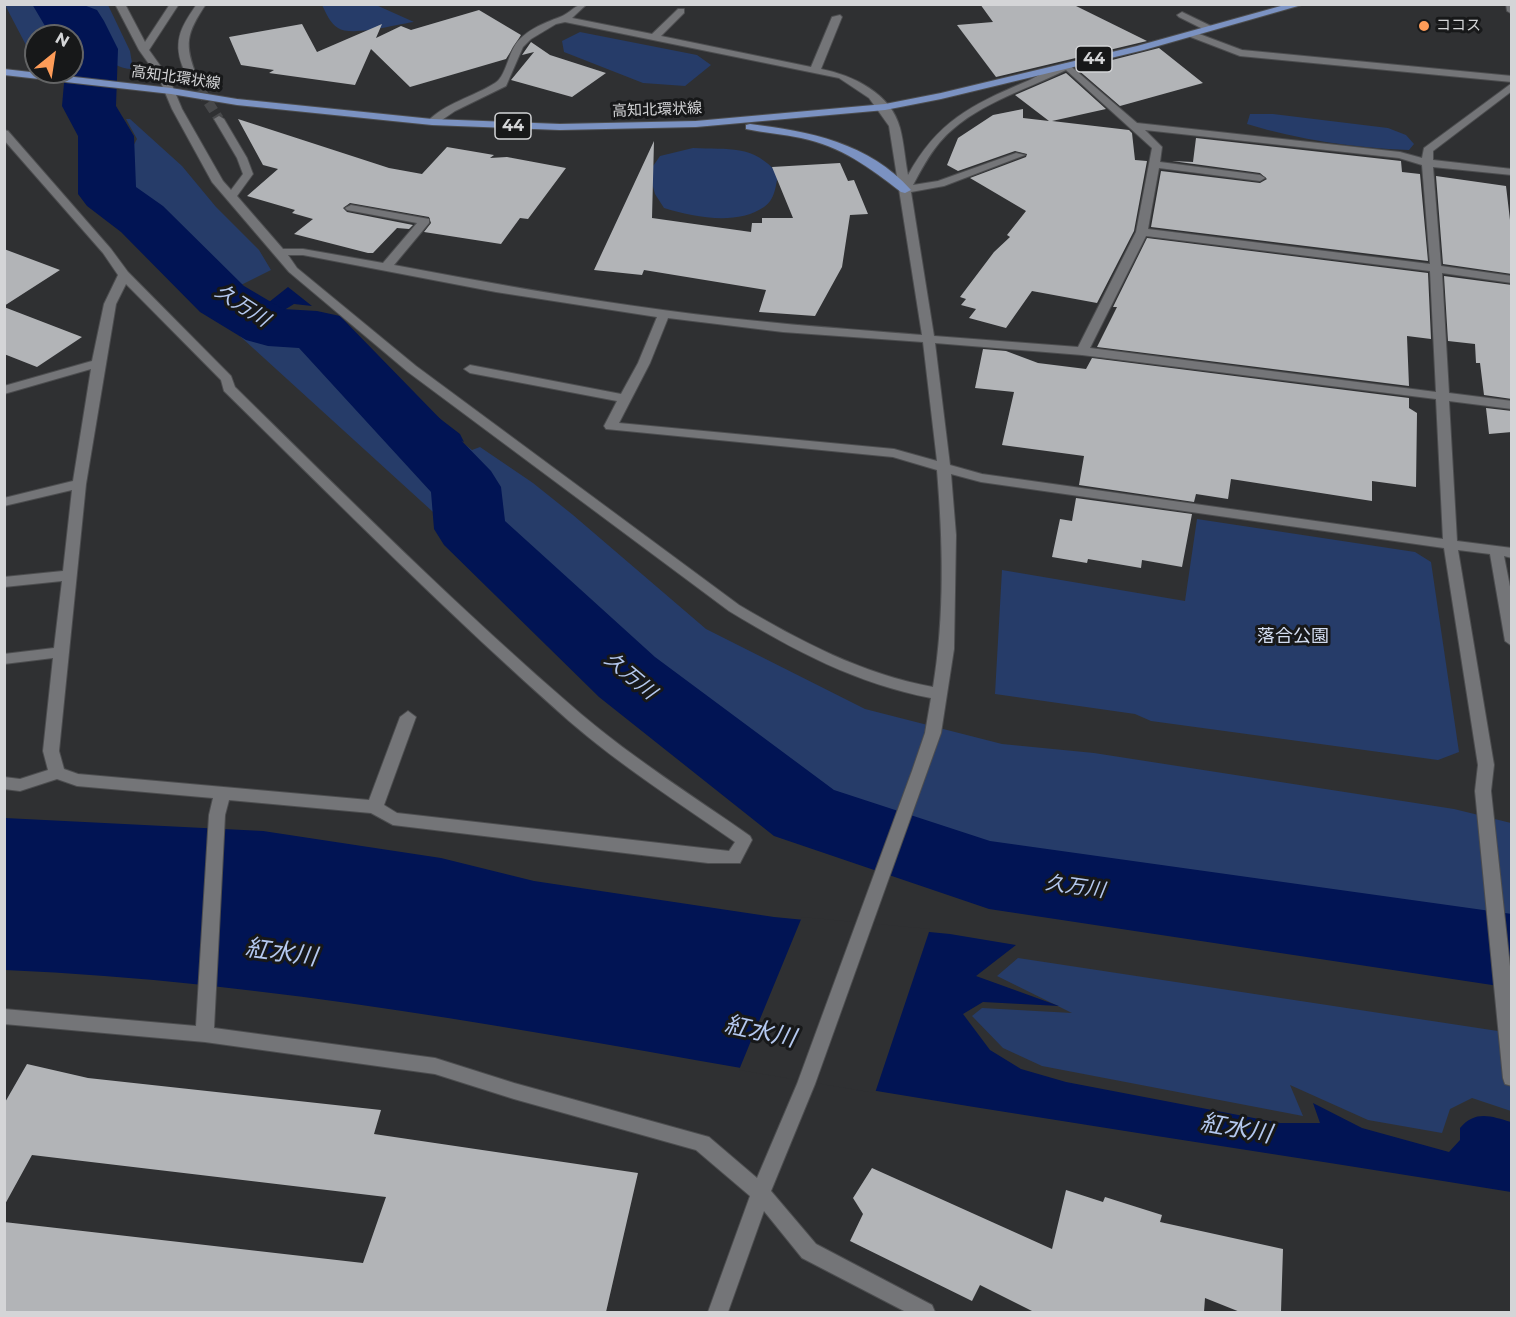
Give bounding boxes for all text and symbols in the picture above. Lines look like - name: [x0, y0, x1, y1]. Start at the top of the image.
- place label: ココス: [1436, 17, 1481, 35]
- marker: ココス: [1417, 19, 1431, 33]
- north arrow: [24, 24, 84, 84]
- text: N: [52, 28, 73, 51]
- road number: 44: [1076, 46, 1112, 72]
- street label: 高知北環状線: [130, 63, 222, 93]
- street label: 高知北環状線: [612, 99, 702, 121]
- road number: 44: [495, 113, 531, 139]
- water label: 久万川: [210, 280, 274, 332]
- park label: 落合公園: [1257, 626, 1329, 648]
- water label: 久万川: [599, 648, 661, 704]
- water label: 久万川: [1044, 871, 1106, 903]
- water label: 紅水川: [243, 934, 319, 972]
- water label: 紅水川: [722, 1010, 798, 1054]
- water label: 紅水川: [1198, 1109, 1274, 1149]

